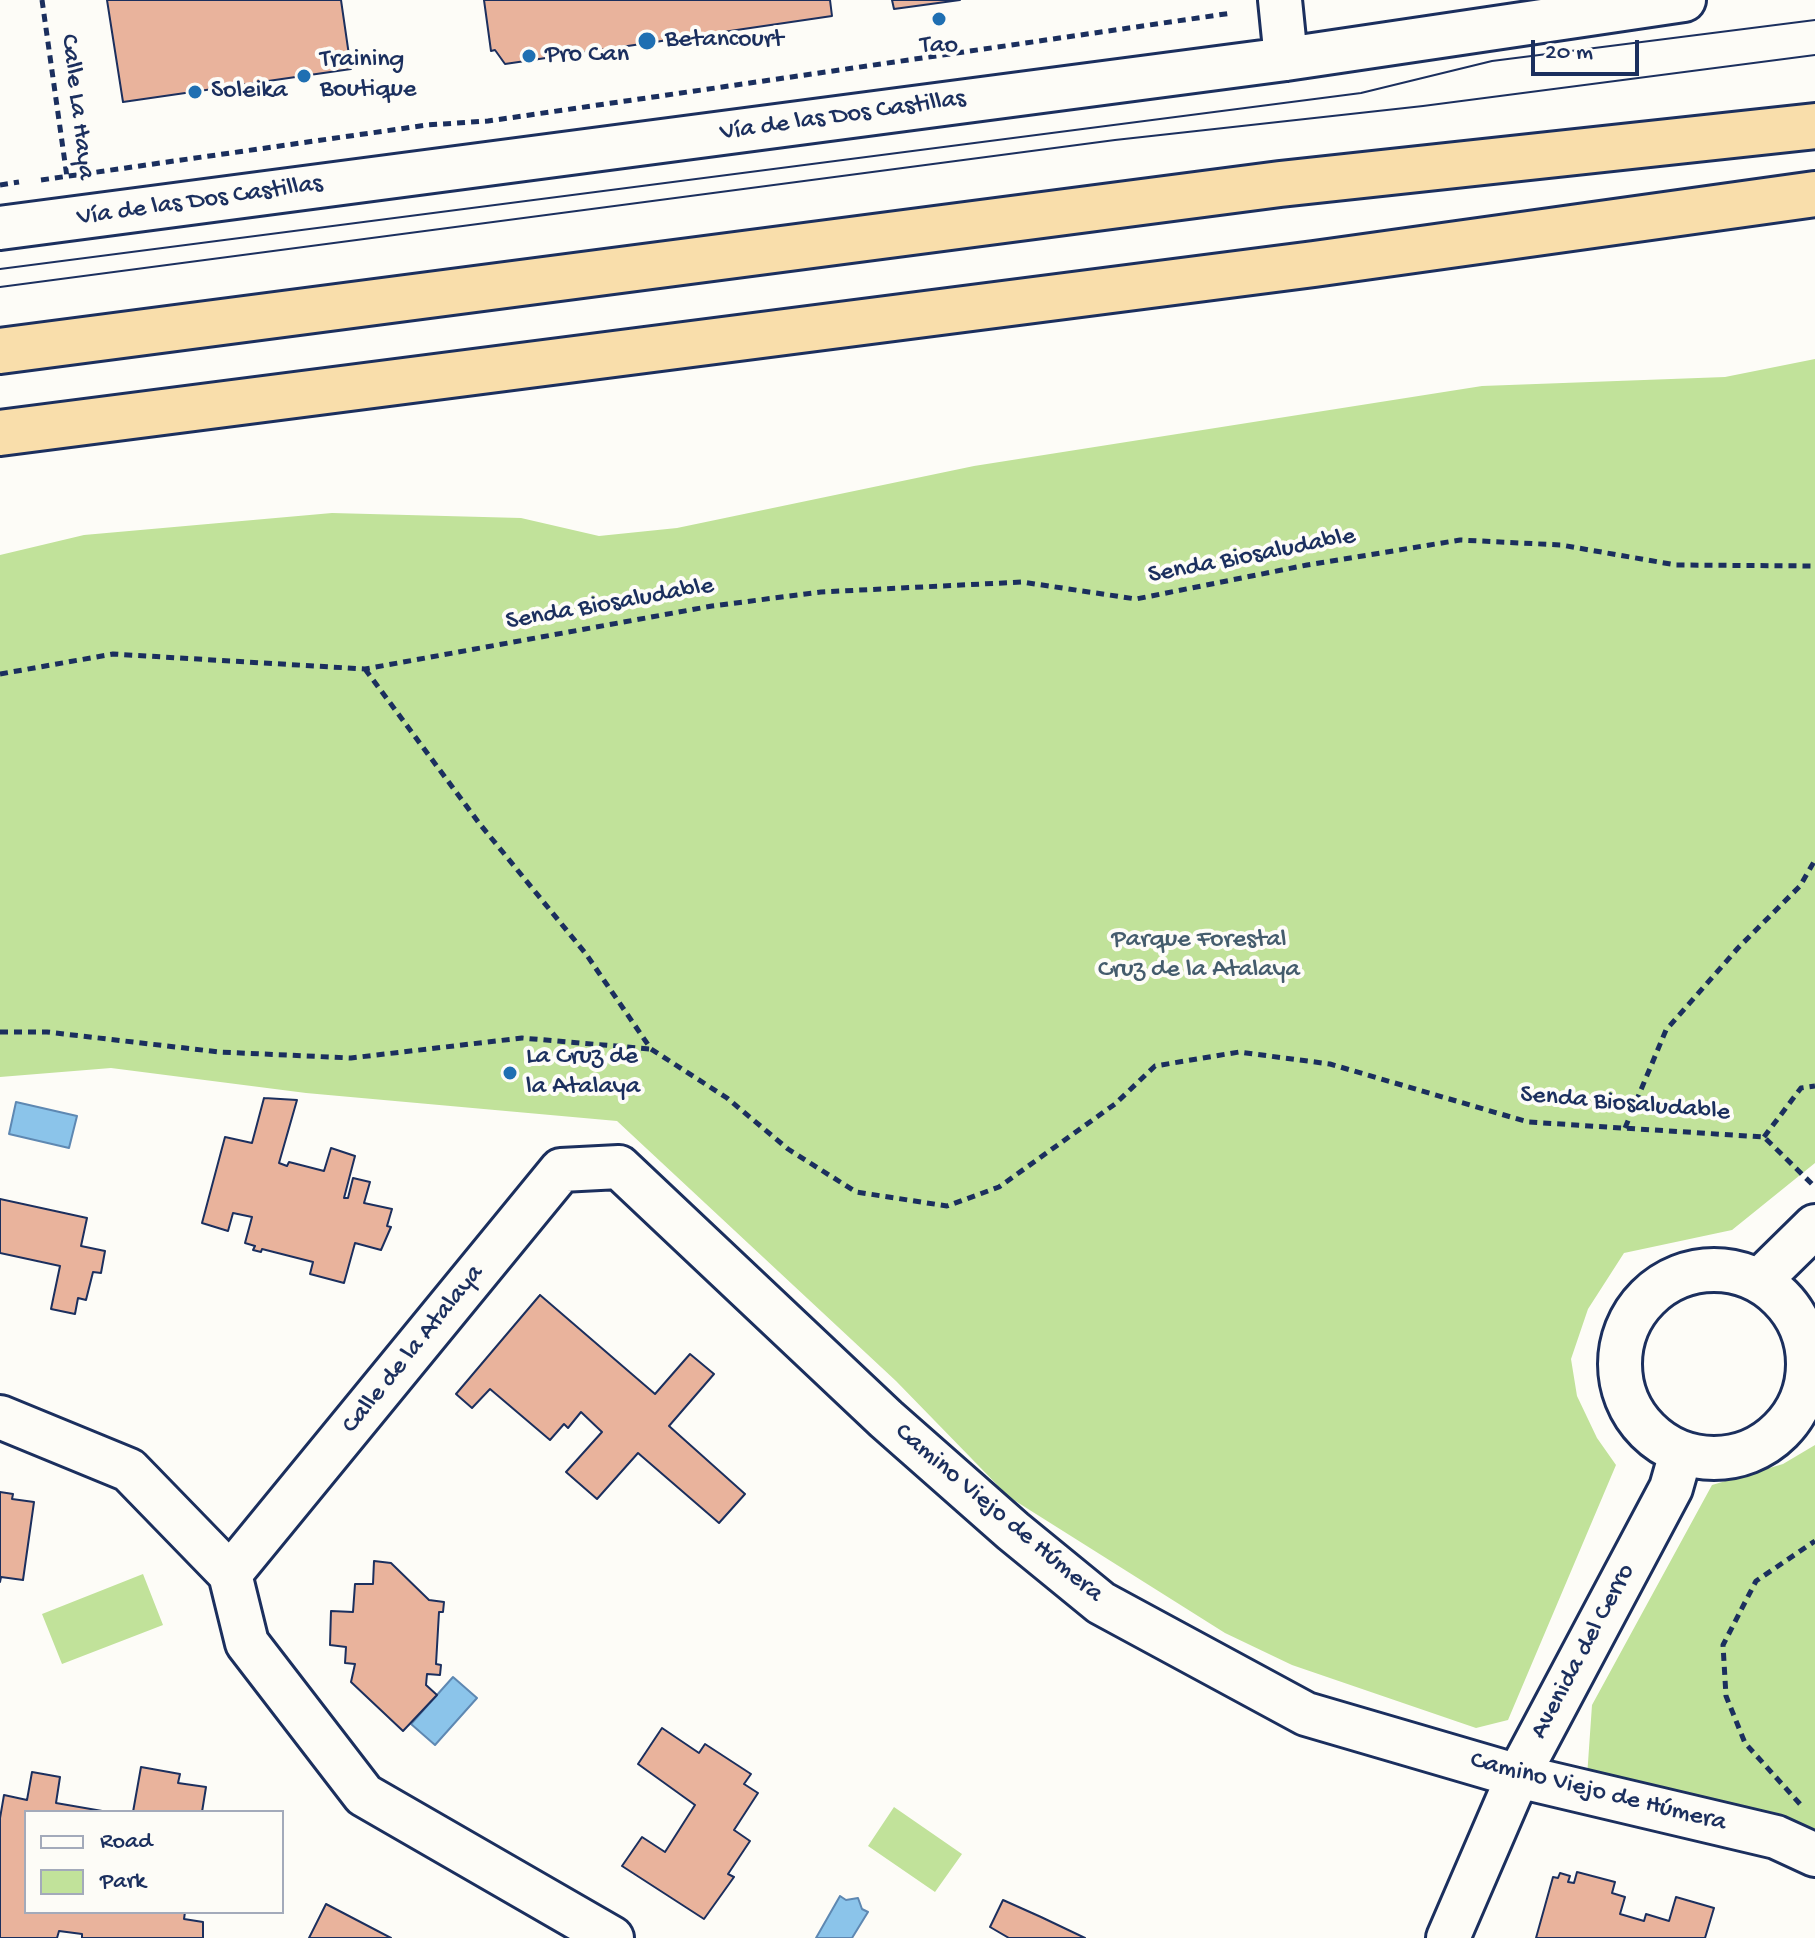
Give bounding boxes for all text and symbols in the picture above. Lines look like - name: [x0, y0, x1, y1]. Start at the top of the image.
- marker: Tao: [930, 10, 948, 28]
- scale bar: [1535, 24, 1643, 74]
- place label: Betancourt: [665, 25, 783, 57]
- marker: Betancourt: [636, 30, 658, 52]
- place label: Tao: [920, 31, 958, 63]
- street label: Calle La Haya: [52, 33, 100, 181]
- text: 20 m: [1545, 39, 1593, 68]
- place label: Pro Can: [545, 40, 629, 72]
- place label: Training Boutique: [320, 45, 416, 106]
- marker: Pro Can: [520, 47, 538, 65]
- marker: Training Boutique: [295, 67, 313, 85]
- place label: Soleika: [211, 76, 287, 108]
- marker: Soleika: [186, 83, 204, 101]
- street label: Vía de las Dos Castillas: [718, 84, 968, 150]
- street label: Vía de las Dos Castillas: [75, 169, 325, 235]
- street label: Senda Biosaludable: [1146, 522, 1358, 592]
- street label: Senda Biosaludable: [504, 571, 716, 639]
- park label: Parque Forestal Cruz de la Atalaya: [1098, 925, 1300, 986]
- place label: La Cruz de la Atalaya: [526, 1042, 640, 1104]
- marker: La Cruz de la Atalaya: [501, 1064, 519, 1082]
- street label: Senda Biosaludable: [1519, 1080, 1731, 1130]
- street label: Calle de la Atalaya: [336, 1259, 492, 1441]
- street label: Camino Viejo de Húmera: [887, 1418, 1109, 1610]
- street label: Avenida del Cerro: [1525, 1559, 1643, 1745]
- street label: Camino Viejo de Húmera: [1467, 1746, 1729, 1840]
- legend: [24, 1810, 284, 1914]
- text: Road: [100, 1828, 152, 1857]
- text: Park: [100, 1868, 146, 1897]

